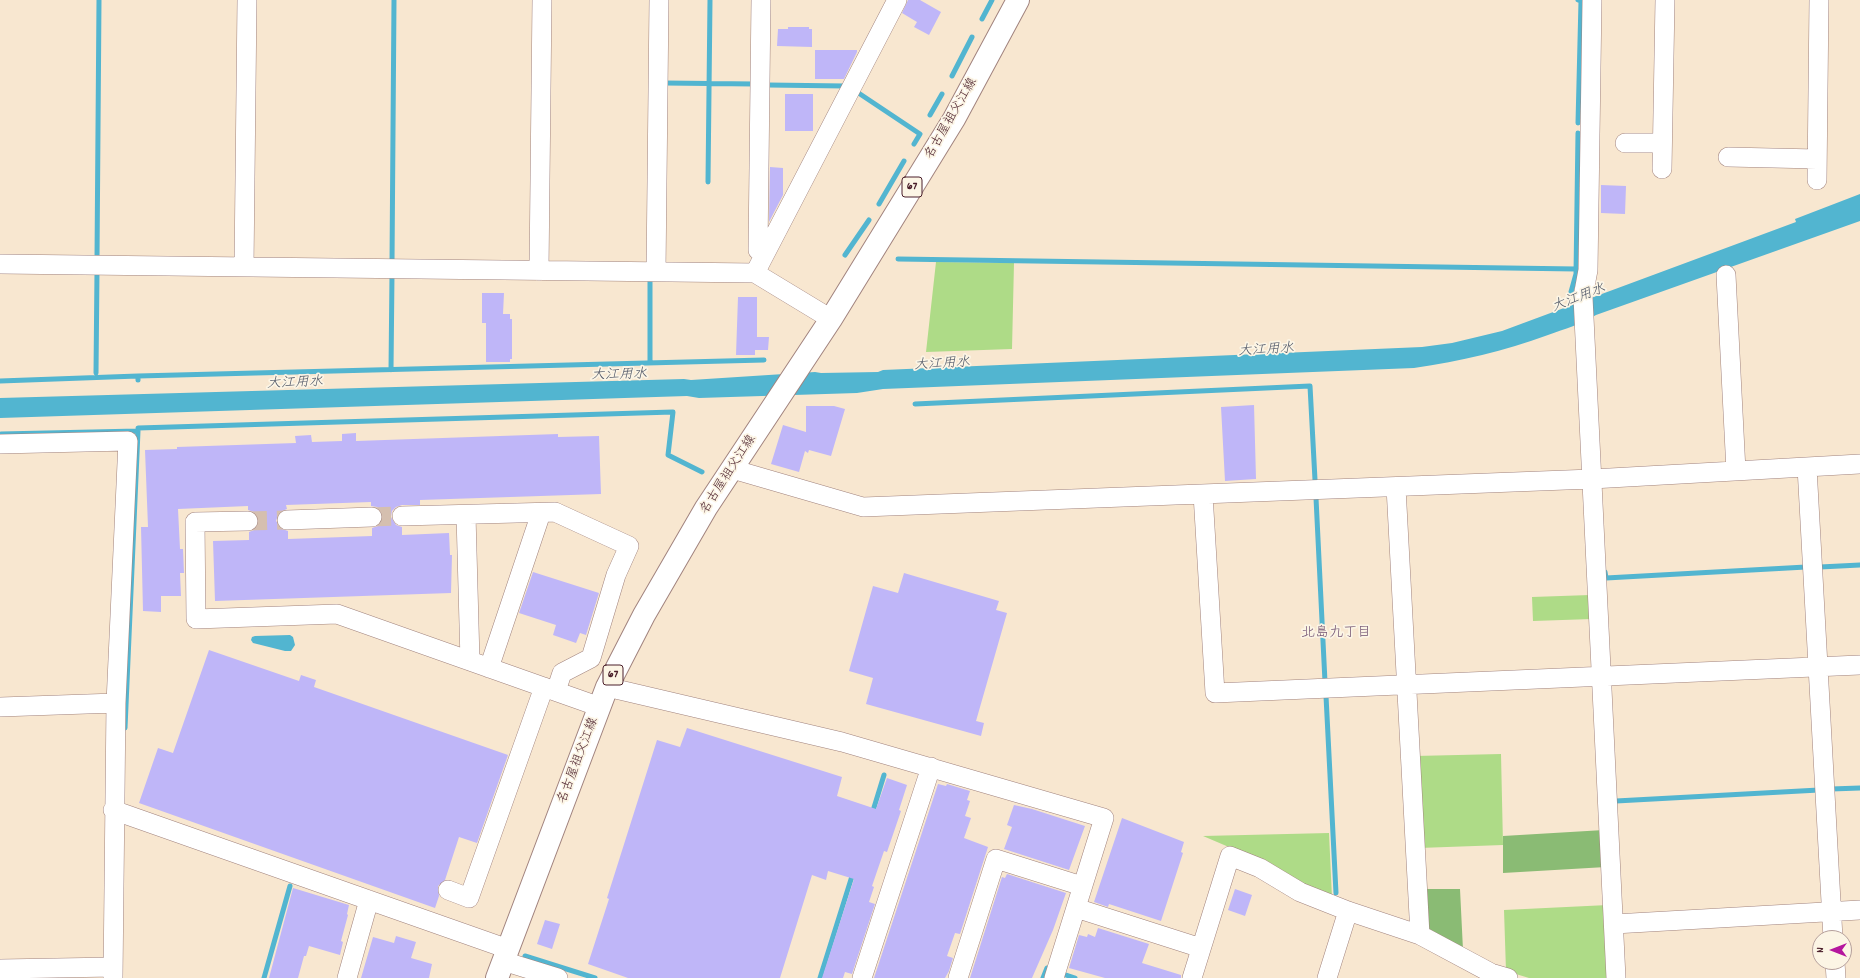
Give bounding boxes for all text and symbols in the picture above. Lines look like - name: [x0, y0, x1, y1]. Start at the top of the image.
- street label: 名古屋祖父江線: [922, 76, 982, 162]
- road number: 67: [902, 177, 922, 197]
- water label: 大江用水: [1550, 281, 1608, 317]
- water label: 大江用水: [1238, 341, 1294, 361]
- water label: 大江用水: [914, 355, 970, 375]
- water label: 大江用水: [591, 367, 647, 385]
- water label: 大江用水: [267, 375, 323, 393]
- street label: 名古屋祖父江線: [698, 433, 760, 517]
- district label: 北島九丁目: [1301, 626, 1371, 642]
- road number: 67: [603, 665, 623, 685]
- street label: 名古屋祖父江線: [555, 716, 603, 806]
- north arrow: [1812, 930, 1852, 970]
- text: N: [1813, 947, 1829, 953]

